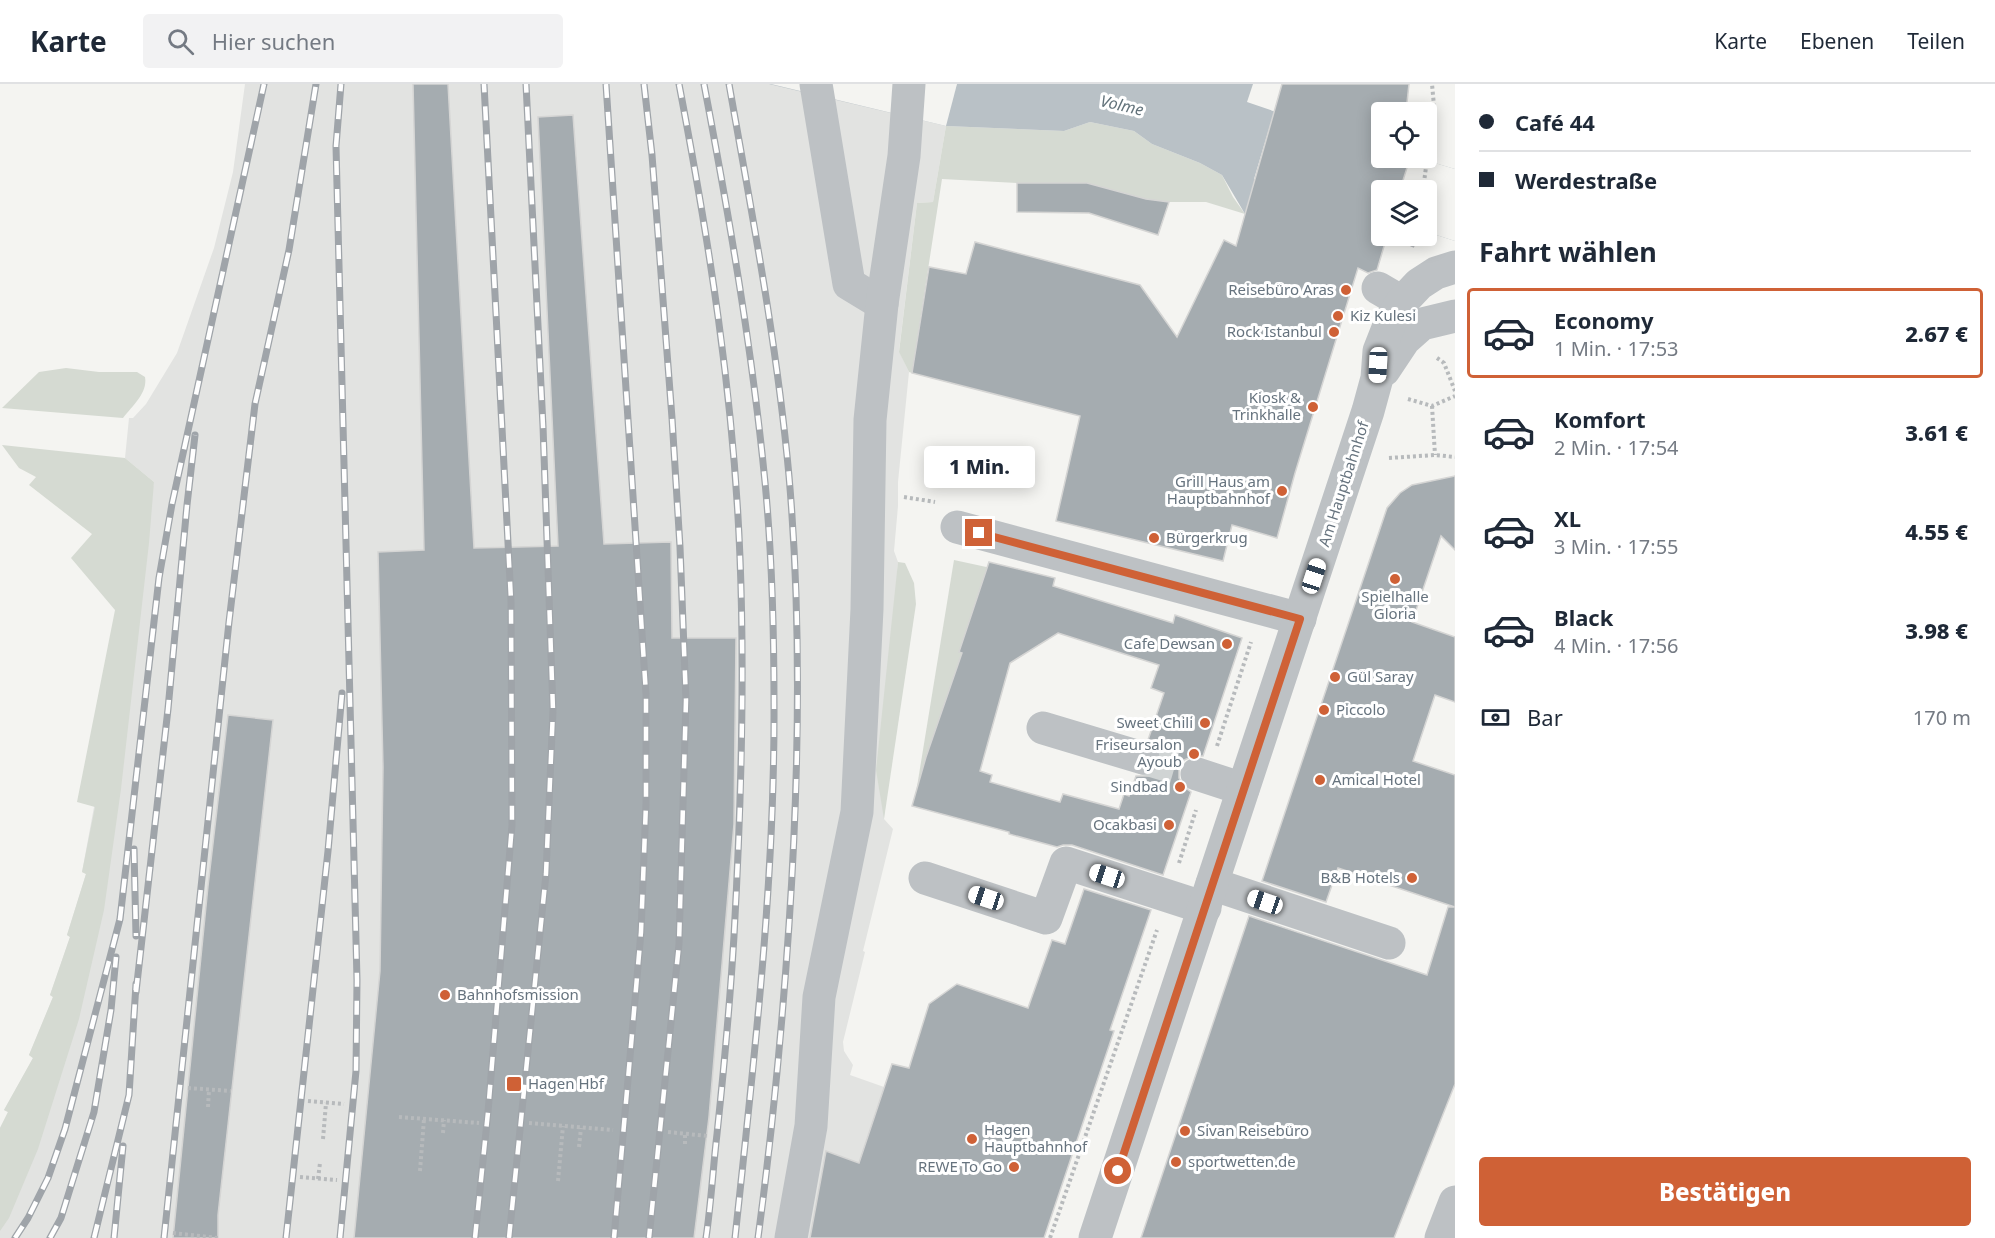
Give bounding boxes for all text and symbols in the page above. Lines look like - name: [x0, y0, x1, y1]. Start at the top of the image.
- search box: [143, 14, 563, 68]
- text: Karte: [30, 22, 107, 60]
- icon: search: [164, 25, 197, 58]
- text: Hier suchen: [212, 26, 335, 56]
- text: Karte: [1714, 27, 1767, 55]
- text: Ebenen: [1800, 27, 1874, 55]
- text: Teilen: [1907, 27, 1965, 55]
- water label: Volme: [1098, 89, 1146, 121]
- map controls: [1371, 102, 1437, 246]
- button: locate: [1371, 102, 1437, 168]
- text: Café 44: [1515, 107, 1595, 137]
- text: Werdestraße: [1515, 165, 1657, 195]
- button: layers: [1371, 180, 1437, 246]
- text: Fahrt wählen: [1479, 233, 1657, 270]
- place label: Reisebüro Aras: [1228, 279, 1334, 299]
- marker: Reisebüro Aras: [1339, 283, 1353, 297]
- place label: Kiz Kulesi: [1350, 305, 1416, 325]
- text: Economy: [1554, 305, 1653, 335]
- icon: car: [1482, 306, 1536, 360]
- marker: Kiz Kulesi: [1331, 309, 1345, 323]
- text: 2.67 €: [1905, 318, 1968, 348]
- place label: Rock Istanbul: [1227, 321, 1322, 341]
- marker: Rock Istanbul: [1327, 325, 1341, 339]
- text: 1 Min. · 17:53: [1554, 335, 1679, 362]
- car: [1368, 347, 1388, 383]
- place label: Kiosk & Trinkhalle: [1232, 387, 1301, 424]
- marker: Kiosk & Trinkhalle: [1306, 400, 1320, 414]
- text: Komfort: [1554, 404, 1645, 434]
- icon: car: [1482, 405, 1536, 459]
- text: 3.61 €: [1905, 417, 1968, 447]
- street label: Am Hauptbahnhof: [1313, 418, 1373, 549]
- text: 2 Min. · 17:54: [1554, 434, 1679, 461]
- callout: 1 Min.: [924, 446, 1034, 488]
- text: 1 Min.: [949, 453, 1010, 480]
- place label: Grill Haus am Hauptbahnhof: [1167, 471, 1271, 508]
- marker: Grill Haus am Hauptbahnhof: [1275, 484, 1289, 498]
- text: XL: [1554, 503, 1581, 533]
- icon: car: [1482, 504, 1536, 558]
- text: 4.55 €: [1905, 516, 1968, 546]
- route end: [965, 519, 992, 546]
- place label: Bürgerkrug: [1166, 527, 1248, 547]
- marker: Bürgerkrug: [1147, 531, 1161, 545]
- text: 3 Min. · 17:55: [1554, 533, 1679, 560]
- car: [1300, 556, 1328, 596]
- marker: Spielhalle Gloria: [1388, 572, 1402, 586]
- place label: Spielhalle Gloria: [1361, 586, 1429, 623]
- text: Black: [1554, 602, 1613, 632]
- icon: car: [1482, 603, 1536, 657]
- text: 3.98 €: [1905, 615, 1968, 645]
- text: 4 Min. · 17:56: [1554, 632, 1679, 659]
- place label: Cafe Dewsan: [1124, 633, 1215, 653]
- marker: Cafe Dewsan: [1220, 637, 1234, 651]
- place label: Gül Saray: [1347, 666, 1414, 686]
- marker: Gül Saray: [1328, 670, 1342, 684]
- place label: Piccolo: [1336, 699, 1385, 719]
- icon: cash: [1479, 701, 1512, 734]
- text: Bar: [1527, 702, 1563, 732]
- marker: Piccolo: [1317, 703, 1331, 717]
- text: 170 m: [1913, 704, 1971, 731]
- place label: Sweet Chili: [1116, 712, 1193, 732]
- marker: Sweet Chili: [1198, 716, 1212, 730]
- place label: Friseursalon Ayoub: [1095, 734, 1182, 771]
- marker: Friseursalon Ayoub: [1187, 747, 1201, 761]
- place label: Amical Hotel: [1332, 769, 1421, 789]
- marker: Amical Hotel: [1313, 773, 1327, 787]
- place label: Sindbad: [1111, 776, 1168, 796]
- marker: Sindbad: [1173, 780, 1187, 794]
- place label: Ocakbasi: [1093, 814, 1157, 834]
- marker: Ocakbasi: [1162, 818, 1176, 832]
- car: [1087, 862, 1127, 890]
- place label: B&B Hotels: [1320, 867, 1400, 887]
- marker: B&B Hotels: [1405, 871, 1419, 885]
- car: [966, 884, 1006, 912]
- car: [1245, 888, 1285, 916]
- place label: Bahnhofsmission: [457, 984, 579, 1004]
- marker: Bahnhofsmission: [438, 988, 452, 1002]
- place label: Hagen Hbf: [528, 1073, 605, 1093]
- marker: Hagen Hbf: [505, 1075, 523, 1093]
- place label: Hagen Hauptbahnhof: [984, 1119, 1088, 1156]
- place label: Sivan Reisebüro: [1197, 1120, 1309, 1140]
- marker: Sivan Reisebüro: [1178, 1124, 1192, 1138]
- marker: Hagen Hauptbahnhof: [965, 1132, 979, 1146]
- place label: sportwetten.de: [1188, 1151, 1296, 1171]
- marker: sportwetten.de: [1169, 1155, 1183, 1169]
- place label: REWE To Go: [918, 1156, 1002, 1176]
- route start: [1104, 1157, 1131, 1184]
- button: Bestätigen: [1479, 1157, 1971, 1226]
- marker: REWE To Go: [1007, 1160, 1021, 1174]

